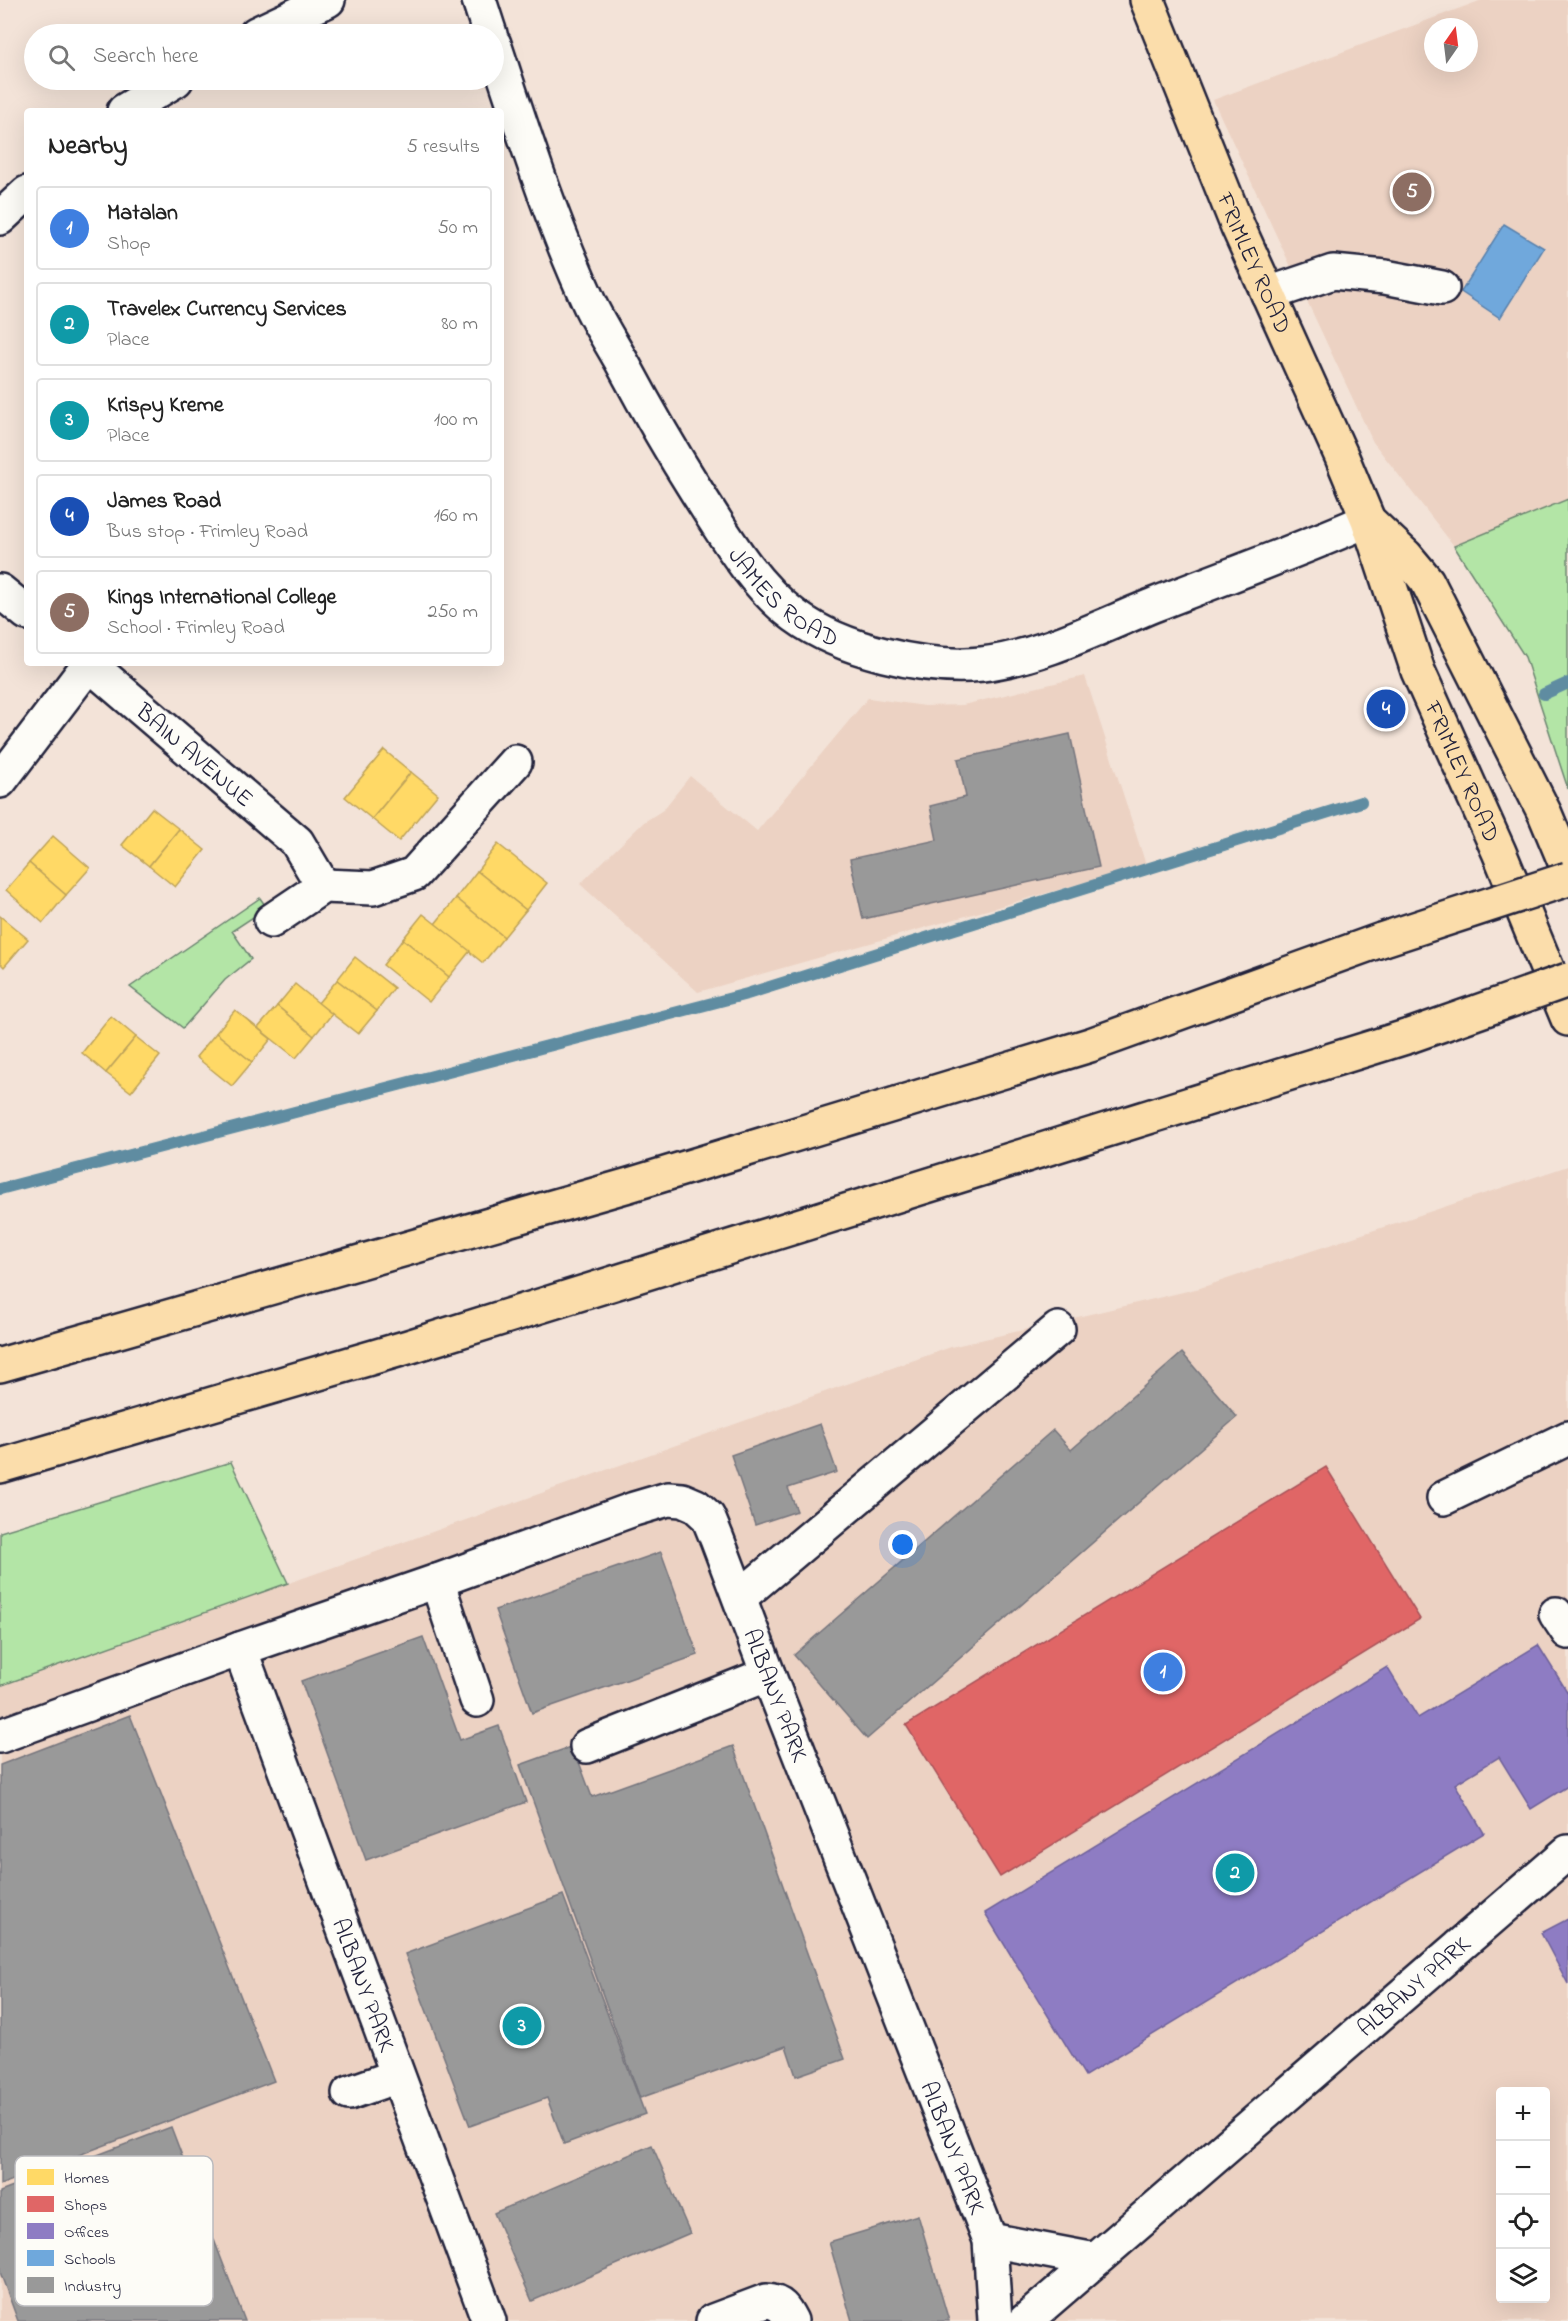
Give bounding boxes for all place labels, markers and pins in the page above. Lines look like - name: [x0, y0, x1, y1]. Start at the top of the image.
- pin: 5: [1392, 170, 1432, 214]
- pin: 4: [1366, 686, 1406, 732]
- pin: 1: [1144, 1650, 1182, 1694]
- pin: 2: [1216, 1850, 1254, 1896]
- pin: 3: [502, 2004, 542, 2048]

